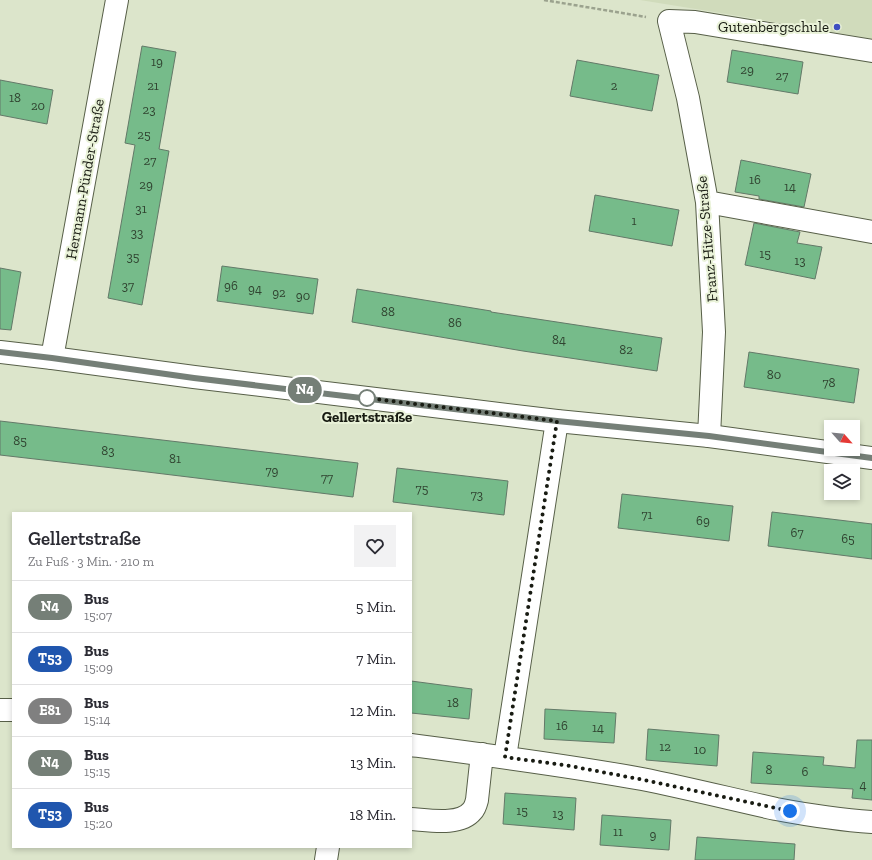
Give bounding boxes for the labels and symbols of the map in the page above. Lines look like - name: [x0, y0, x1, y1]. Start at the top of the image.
- place label: Gutenbergschule: [718, 18, 829, 36]
- marker: Gutenbergschule: [832, 22, 842, 32]
- house number: 19: [151, 54, 163, 69]
- house number: 29: [740, 62, 754, 77]
- house number: 27: [776, 68, 788, 83]
- house number: 21: [147, 78, 159, 93]
- house number: 2: [611, 78, 618, 93]
- house number: 18: [9, 90, 21, 105]
- street label: Hermann-Pünder-Straße: [62, 97, 108, 261]
- house number: 20: [31, 98, 45, 113]
- house number: 23: [142, 102, 156, 117]
- house number: 25: [137, 127, 151, 142]
- house number: 27: [144, 153, 156, 168]
- house number: 16: [749, 172, 761, 187]
- street label: Franz-Hitze-Straße: [693, 175, 721, 303]
- house number: 29: [139, 177, 153, 192]
- house number: 14: [784, 179, 796, 194]
- house number: 31: [135, 201, 147, 216]
- house number: 1: [631, 213, 637, 228]
- house number: 33: [131, 225, 143, 240]
- house number: 15: [759, 246, 771, 261]
- house number: 35: [126, 249, 140, 264]
- house number: 13: [794, 253, 806, 268]
- house number: 37: [122, 278, 134, 293]
- house number: 96: [224, 278, 238, 293]
- house number: 94: [248, 281, 262, 296]
- house number: 92: [272, 285, 286, 300]
- house number: 90: [296, 288, 310, 303]
- house number: 88: [381, 304, 395, 319]
- house number: 86: [448, 315, 462, 330]
- house number: 84: [552, 332, 566, 347]
- house number: 82: [619, 342, 633, 357]
- house number: 80: [767, 367, 781, 382]
- house number: 78: [822, 375, 836, 390]
- line badge: N4: [287, 377, 323, 403]
- marker: Gellertstraße: [358, 389, 376, 407]
- place label: Gellertstraße: [322, 408, 412, 426]
- north arrow: [824, 420, 860, 456]
- house number: 85: [13, 433, 27, 448]
- house number: 83: [101, 443, 115, 458]
- house number: 81: [169, 451, 181, 466]
- house number: 79: [265, 463, 279, 478]
- house number: 77: [321, 470, 333, 485]
- house number: 75: [416, 481, 429, 496]
- house number: 73: [471, 487, 483, 502]
- house number: 71: [641, 507, 653, 522]
- house number: 69: [696, 513, 710, 528]
- house number: 67: [790, 525, 804, 540]
- house number: 65: [841, 531, 855, 546]
- house number: 18: [447, 695, 459, 710]
- house number: 16: [556, 718, 568, 733]
- house number: 14: [592, 720, 604, 735]
- house number: 12: [659, 739, 671, 754]
- house number: 10: [694, 742, 706, 757]
- house number: 8: [766, 762, 773, 777]
- house number: 6: [802, 764, 809, 779]
- house number: 4: [859, 777, 867, 792]
- your location: [780, 801, 800, 821]
- house number: 15: [516, 803, 528, 818]
- house number: 13: [552, 806, 564, 821]
- house number: 11: [613, 824, 623, 839]
- house number: 9: [650, 827, 657, 842]

